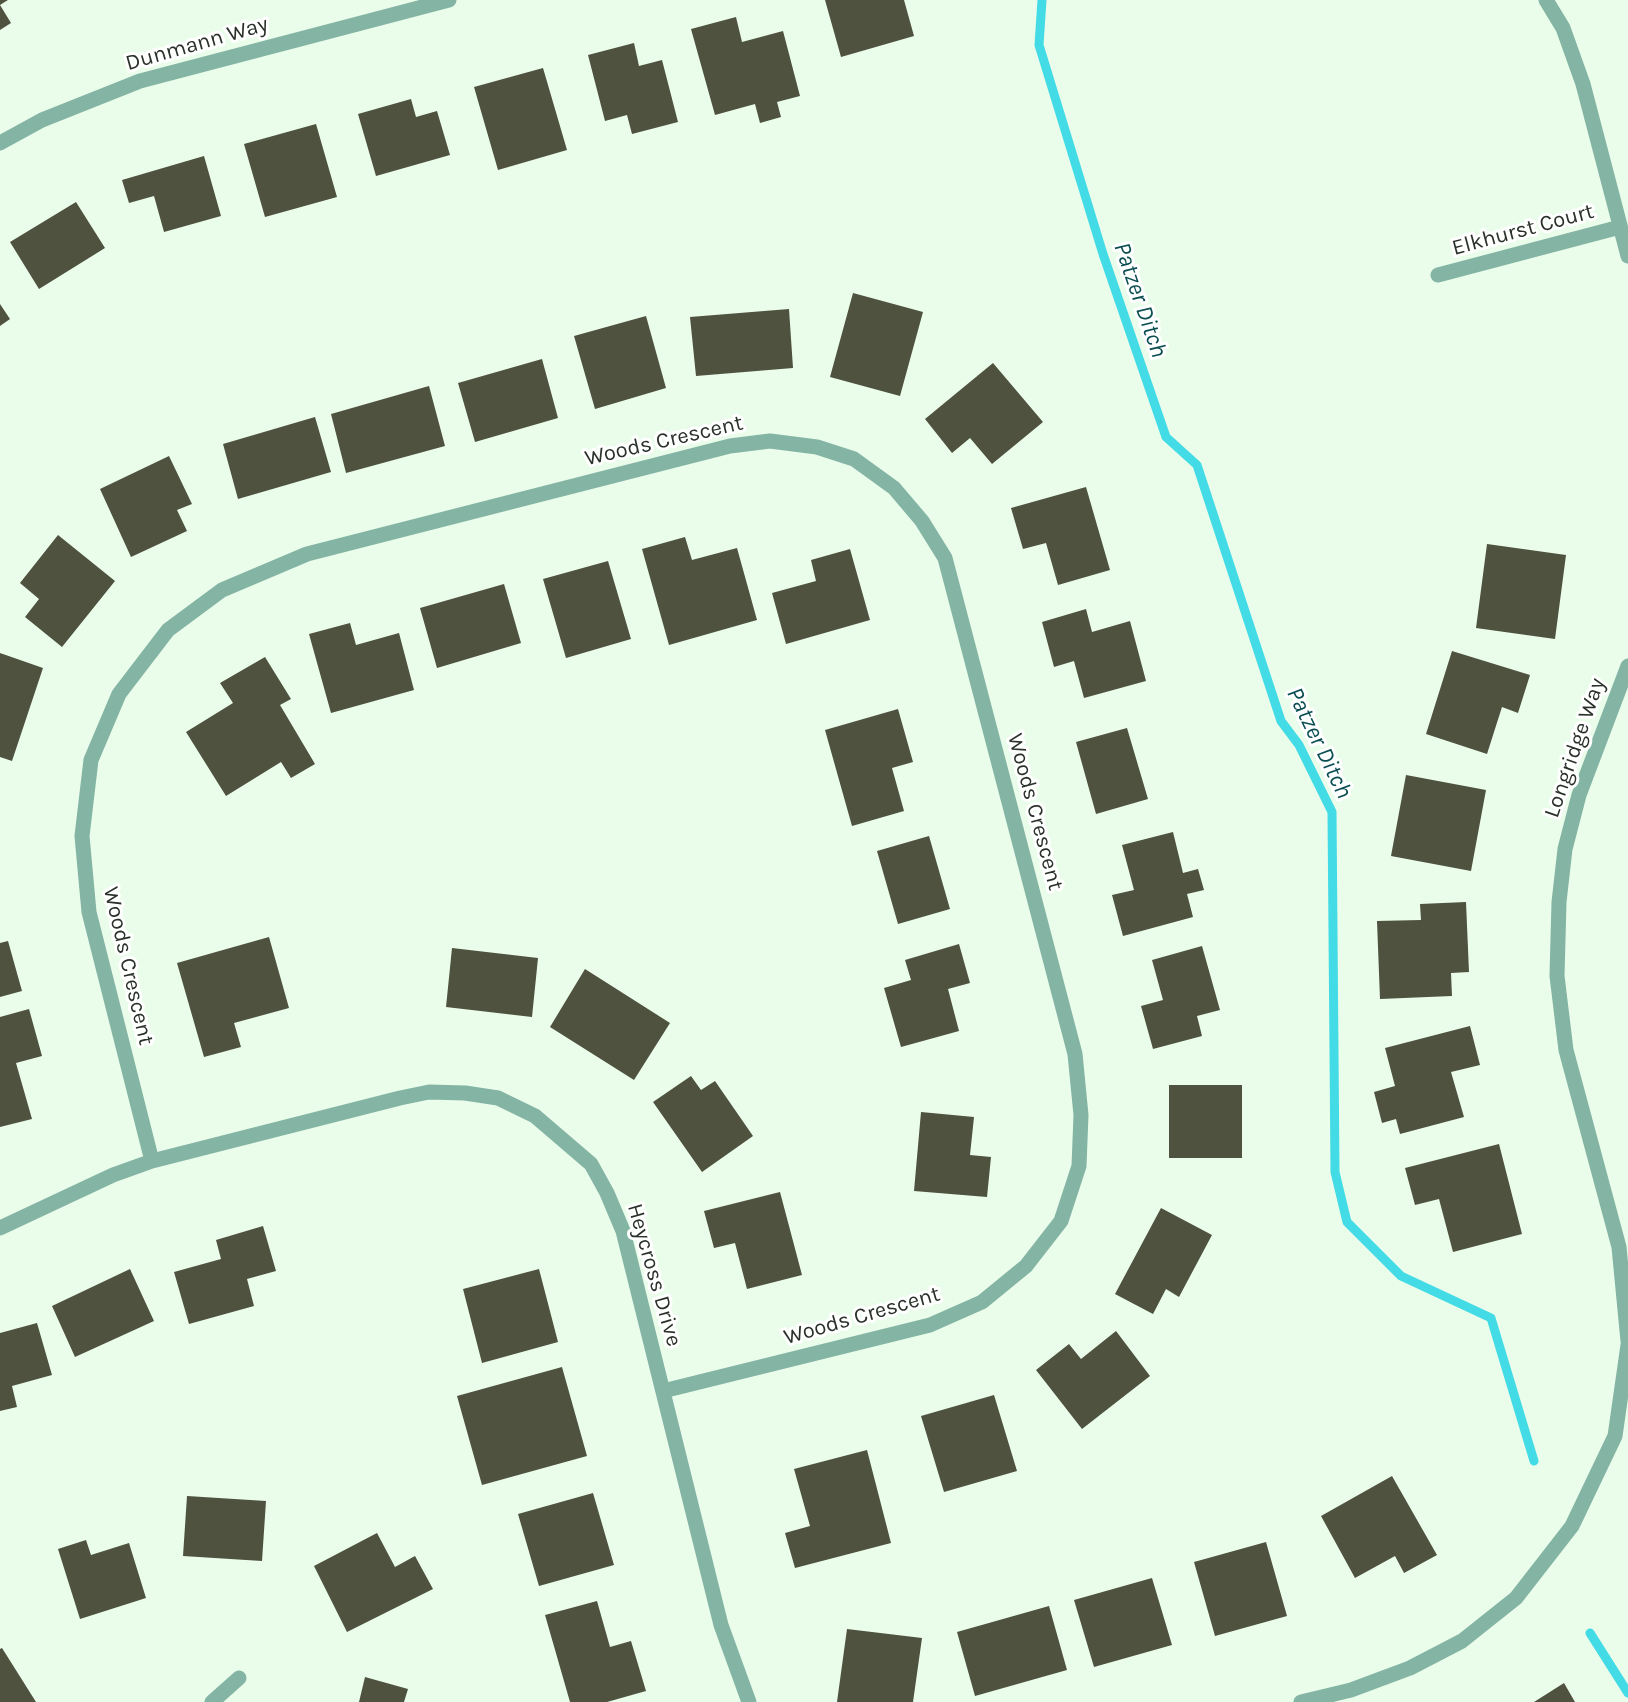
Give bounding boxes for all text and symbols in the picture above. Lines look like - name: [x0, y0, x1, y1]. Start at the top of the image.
- street label: Dunmann Way: [123, 11, 271, 77]
- street label: Elkhurst Court: [1449, 198, 1597, 262]
- water label: Patzer Ditch: [1107, 239, 1173, 361]
- street label: Woods Crescent: [582, 410, 746, 472]
- street label: Longridge Way: [1539, 675, 1611, 821]
- water label: Patzer Ditch: [1280, 683, 1358, 803]
- street label: Woods Crescent: [1001, 731, 1069, 893]
- street label: Woods Crescent: [97, 884, 159, 1048]
- street label: Heycross Drive: [621, 1201, 687, 1349]
- street label: Woods Crescent: [781, 1281, 943, 1351]

